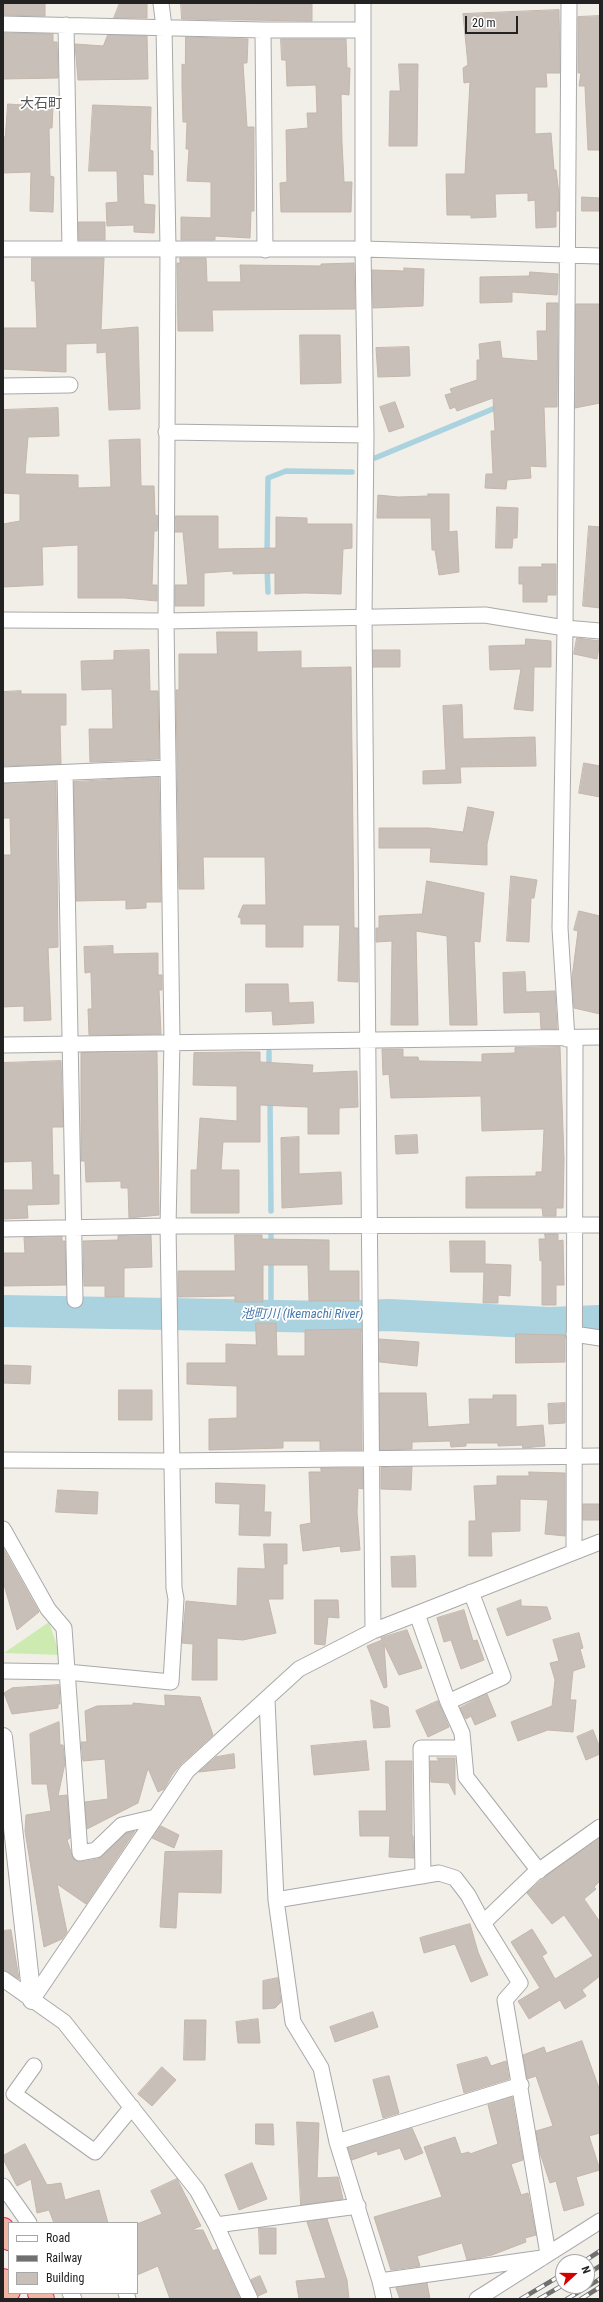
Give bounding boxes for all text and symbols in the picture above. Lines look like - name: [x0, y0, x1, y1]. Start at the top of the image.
- scale bar: [467, 8, 520, 34]
- text: 20 m: [472, 16, 496, 30]
- district label: 大石町: [20, 96, 62, 112]
- water label: 池町川 (Ikemachi River): [241, 1307, 363, 1323]
- legend: [8, 2222, 138, 2294]
- text: Road: [46, 2231, 70, 2245]
- text: Railway: [46, 2251, 82, 2265]
- north arrow: [555, 2254, 595, 2294]
- text: N: [578, 2264, 593, 2275]
- text: Building: [46, 2271, 84, 2285]

